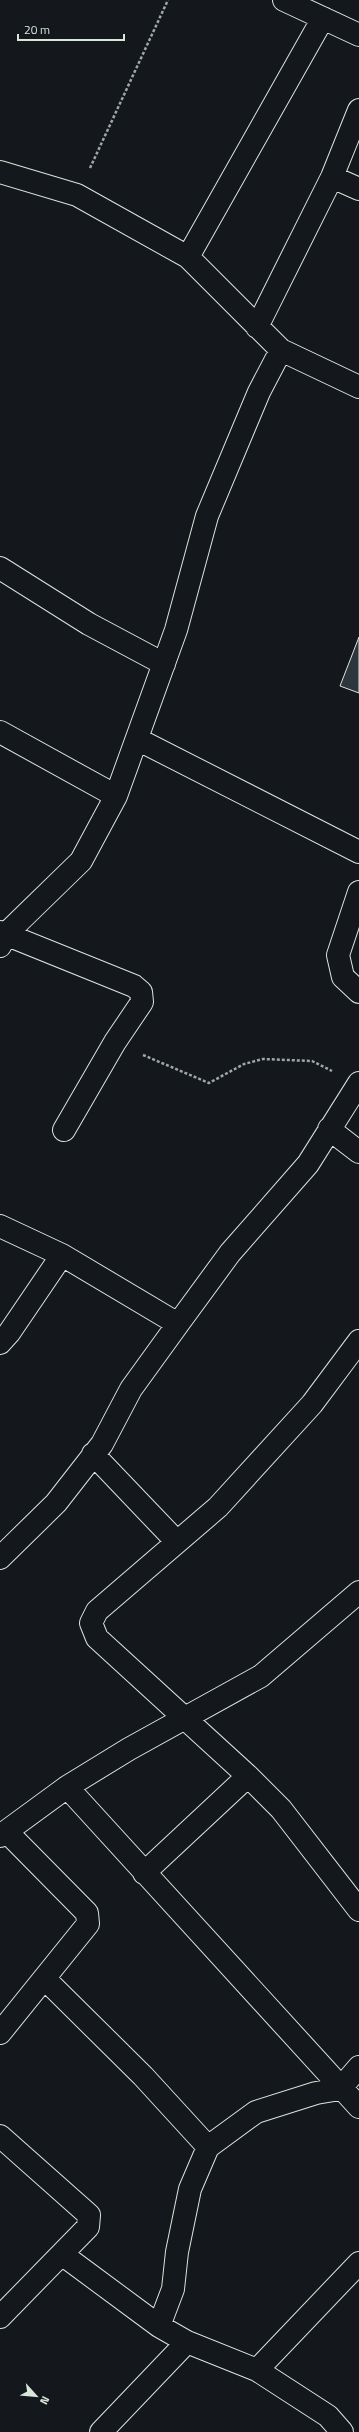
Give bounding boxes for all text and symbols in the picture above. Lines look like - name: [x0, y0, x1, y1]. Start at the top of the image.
- scale bar: [18, 16, 124, 42]
- text: 20 m: [24, 20, 50, 39]
- north arrow: [16, 2376, 56, 2416]
- text: N: [36, 2394, 54, 2408]

